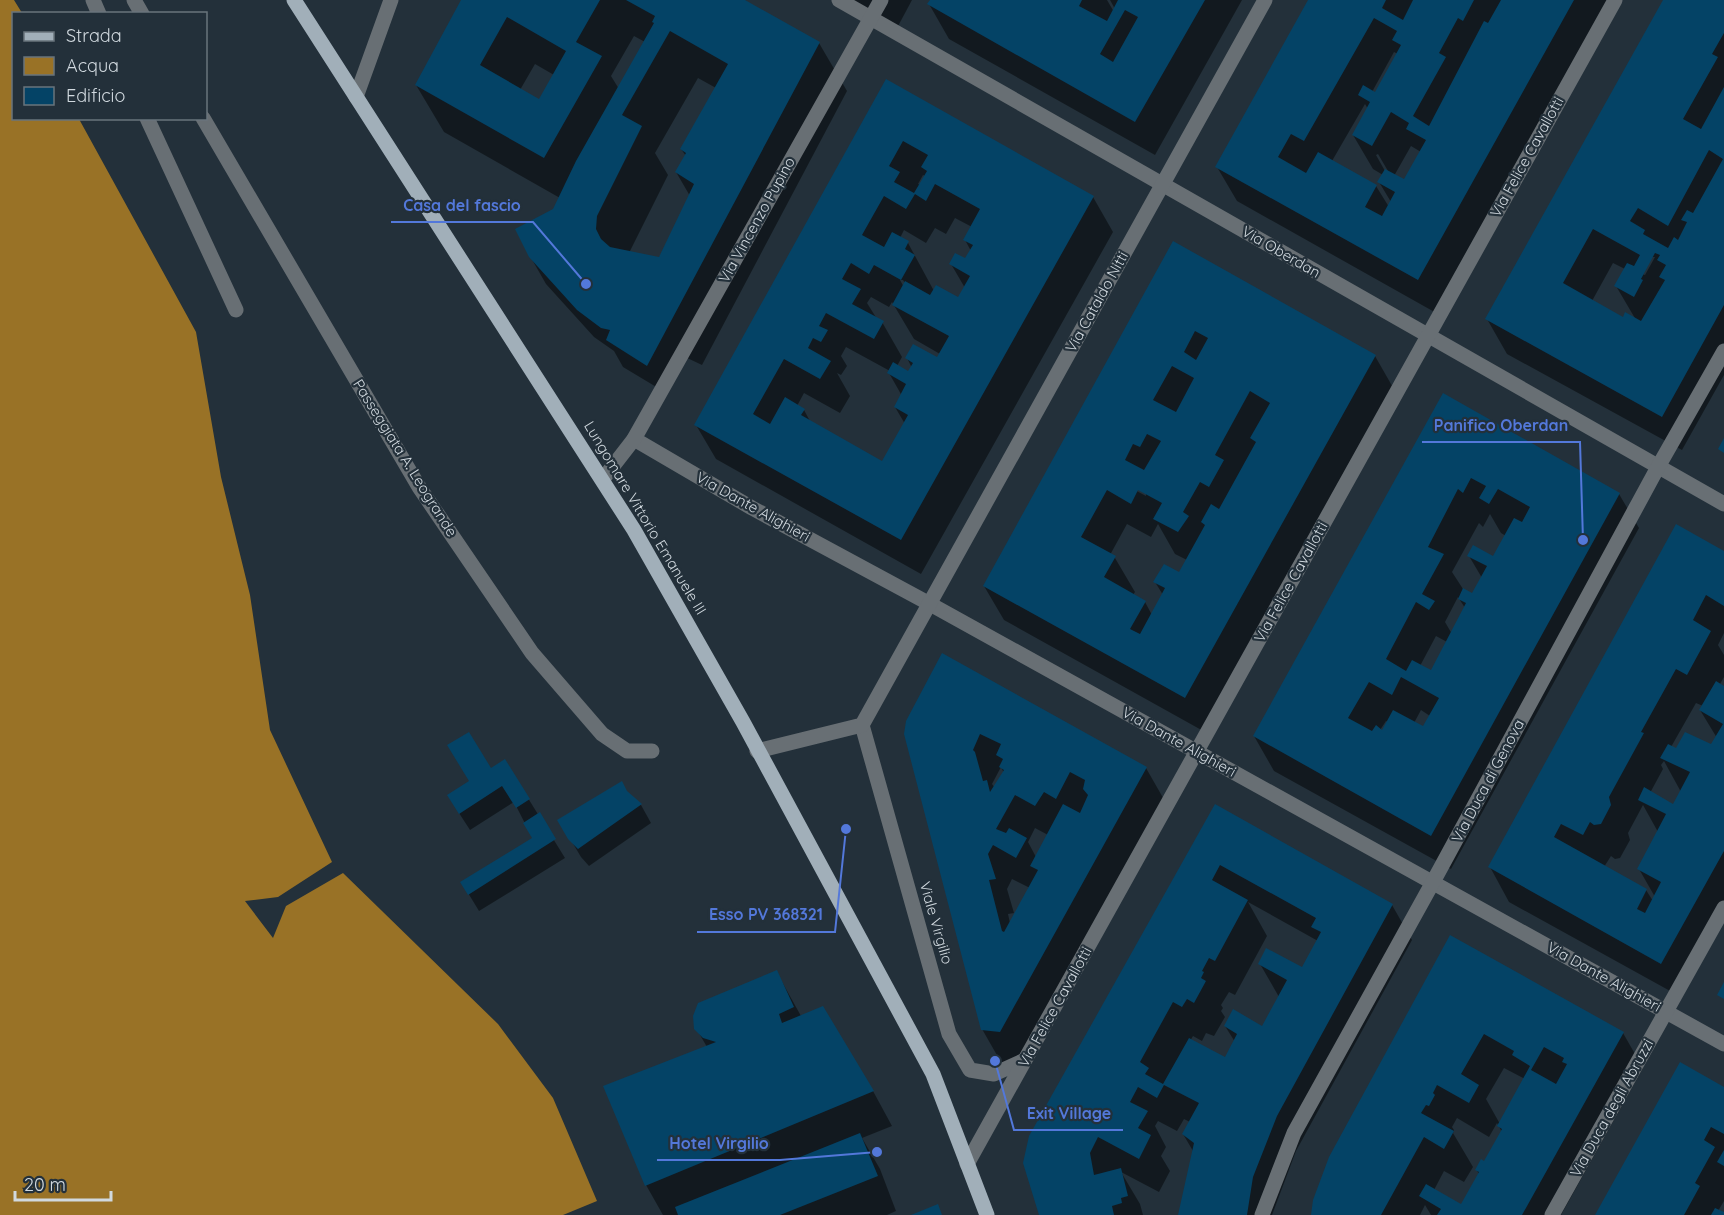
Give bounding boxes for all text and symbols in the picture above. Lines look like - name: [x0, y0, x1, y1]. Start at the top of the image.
- legend: [12, 12, 207, 120]
- text: Strada: [66, 24, 122, 47]
- text: Acqua: [66, 54, 119, 77]
- text: Edificio: [66, 84, 125, 107]
- street label: Via Felice Cavallotti: [1486, 93, 1568, 220]
- street label: Via Vincenzo Pupino: [714, 154, 799, 286]
- callout: Casa del fascio: [391, 188, 533, 222]
- text: Casa del fascio: [403, 195, 521, 215]
- street label: Via Oberdan: [1239, 221, 1324, 282]
- street label: Via Cataldo Nitti: [1061, 248, 1132, 356]
- street label: Passeggiata A. Leogrande: [349, 376, 462, 540]
- callout: Panifico Oberdan: [1422, 408, 1580, 442]
- text: Panifico Oberdan: [1434, 415, 1568, 435]
- street label: Lungomare Vittorio Emanuele III: [580, 417, 711, 618]
- street label: Via Dante Alighieri: [693, 467, 814, 546]
- street label: Via Felice Cavallotti: [1250, 518, 1332, 645]
- street label: Via Dante Alighieri: [1119, 702, 1240, 781]
- street label: Via Duca di Genova: [1447, 716, 1528, 846]
- street label: Viale Virgilio: [916, 879, 957, 966]
- callout: Esso PV 368321: [697, 898, 835, 932]
- text: Esso PV 368321: [709, 904, 823, 924]
- street label: Via Dante Alighieri: [1544, 937, 1665, 1016]
- street label: Via Felice Cavallotti: [1014, 943, 1096, 1070]
- street label: Via Duca degli Abruzzi: [1566, 1035, 1657, 1180]
- callout: Exit Village: [1014, 1096, 1123, 1130]
- text: Exit Village: [1027, 1103, 1111, 1123]
- callout: Hotel Virgilio: [657, 1126, 780, 1160]
- text: Hotel Virgilio: [669, 1133, 769, 1153]
- scale bar: [15, 1164, 111, 1202]
- text: 20 m: [24, 1173, 66, 1196]

